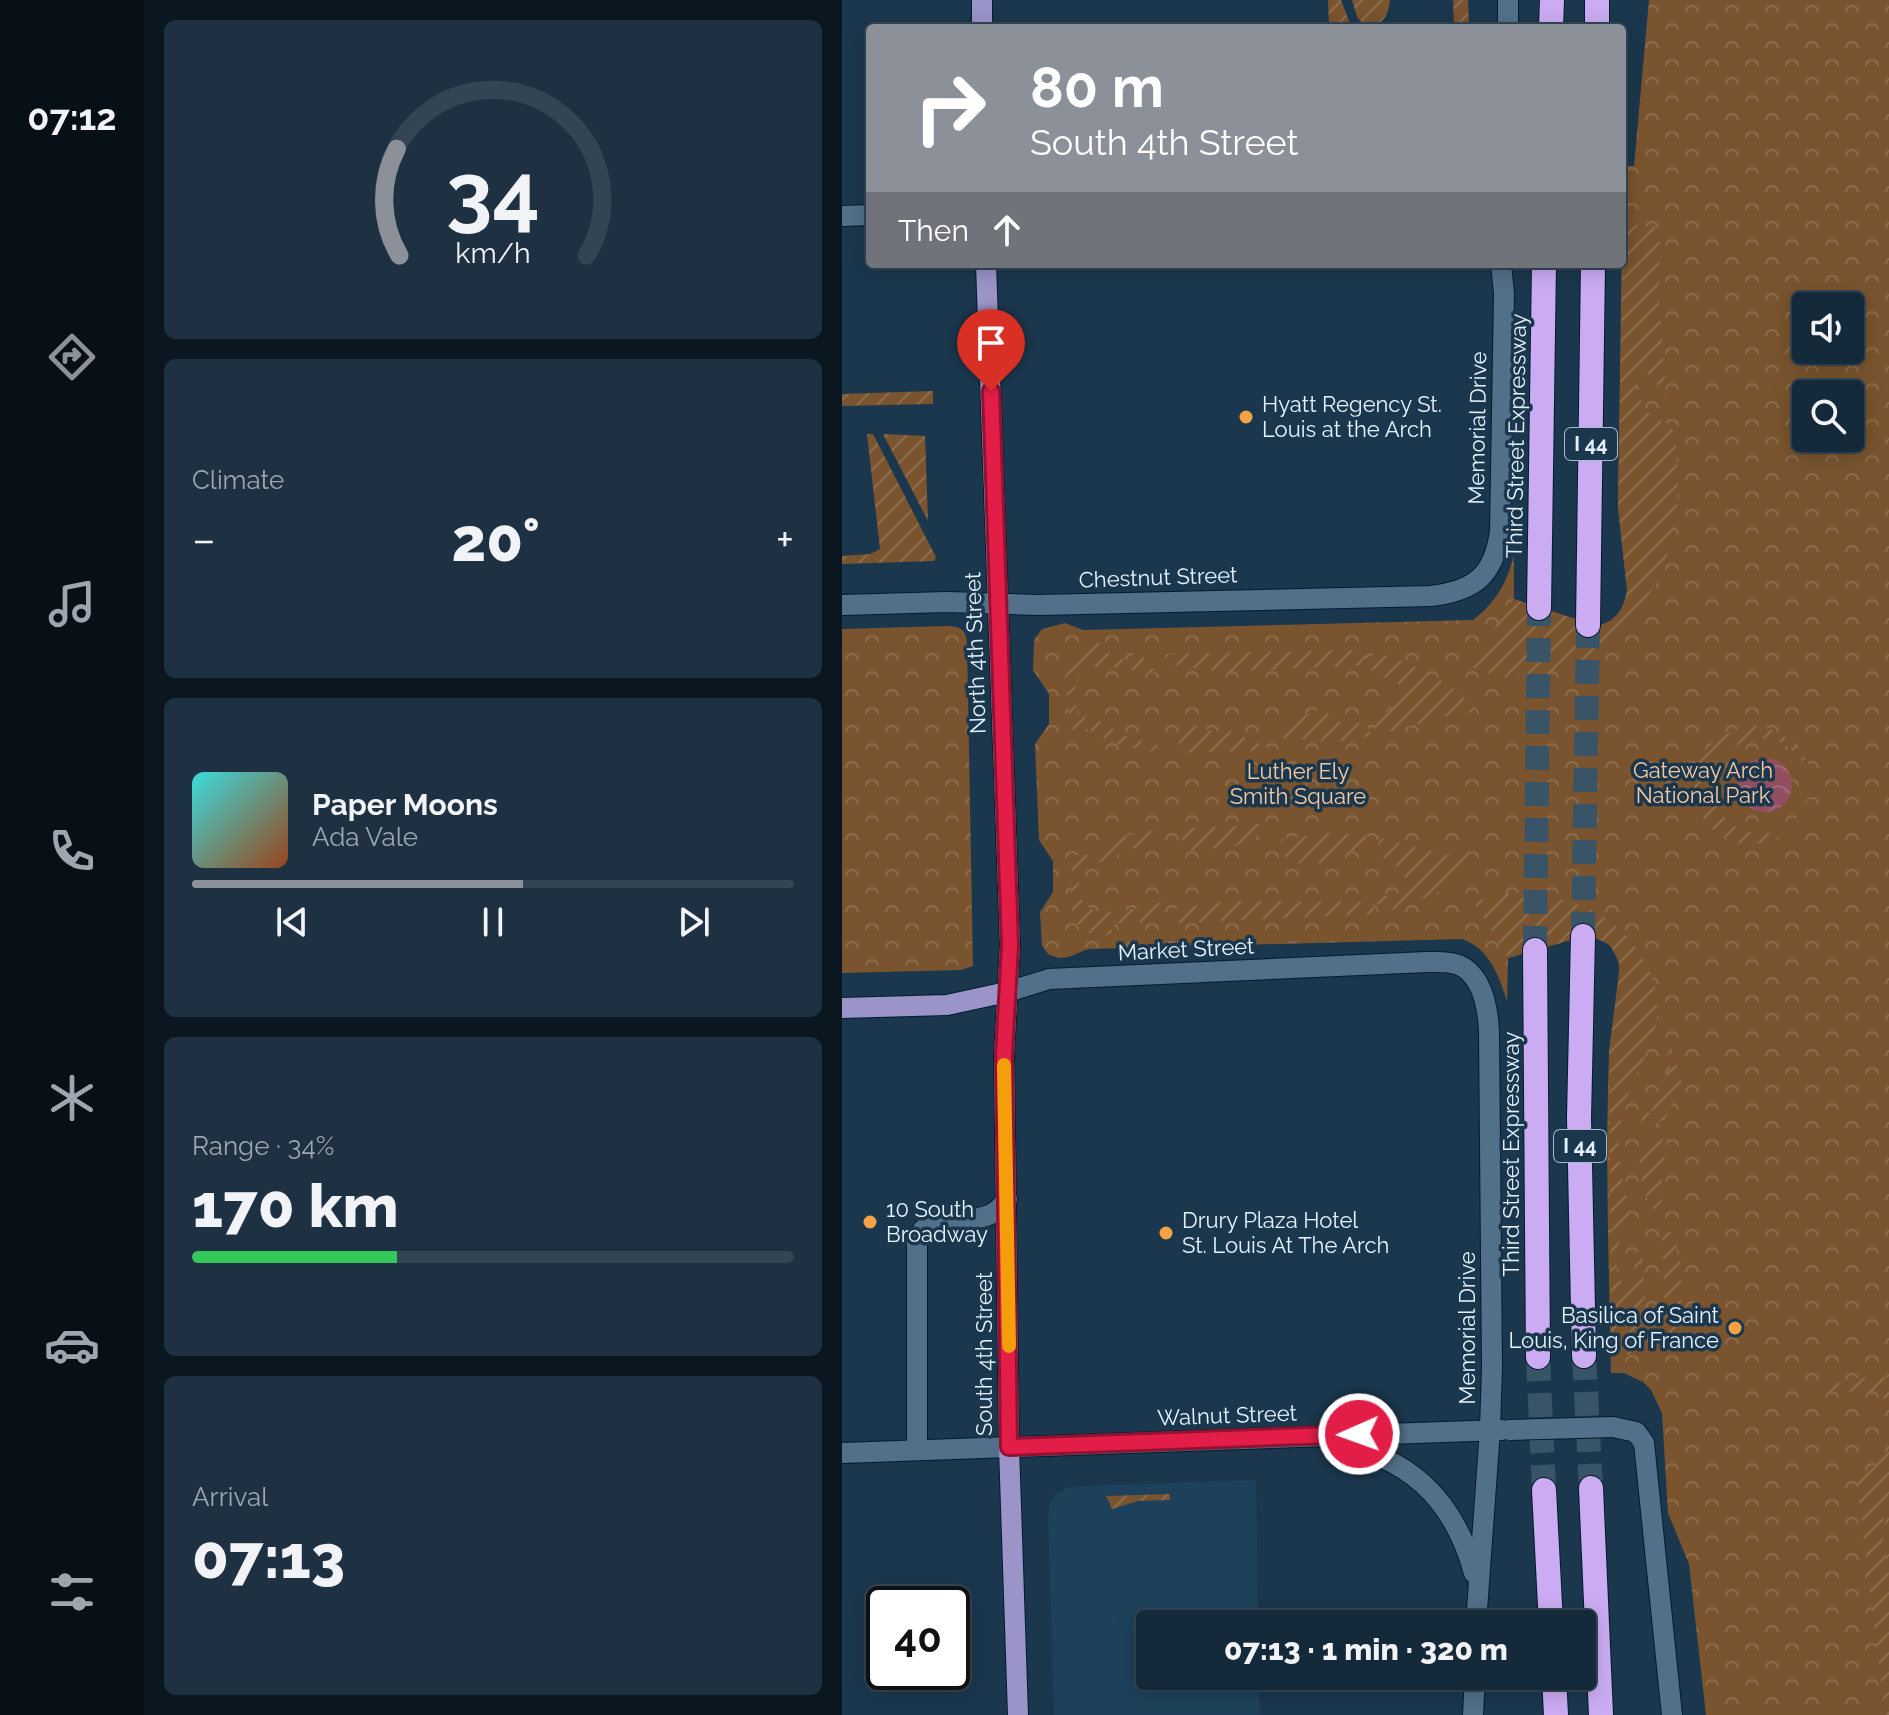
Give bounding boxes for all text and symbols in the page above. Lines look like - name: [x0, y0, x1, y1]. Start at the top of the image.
- text: 80 m: [1030, 54, 1164, 120]
- icon: right: [898, 56, 1002, 160]
- text: 07:12: [27, 96, 117, 138]
- text: South 4th Street: [1030, 121, 1299, 163]
- text: 34: [446, 143, 540, 240]
- icon: ahead: [985, 208, 1029, 252]
- text: Then: [898, 213, 969, 248]
- text: km/h: [455, 236, 531, 270]
- map controls: [1792, 292, 1864, 452]
- button: sound: [1792, 292, 1864, 364]
- pin: [957, 309, 1025, 391]
- street label: Third Street Expressway: [1501, 313, 1531, 559]
- icon: arrive: [969, 321, 1013, 365]
- icon: directions: [44, 329, 100, 385]
- street label: Memorial Drive: [1463, 351, 1491, 505]
- button: search: [1792, 380, 1864, 452]
- place label: Hyatt Regency St. Louis at the Arch: [1262, 391, 1442, 442]
- marker: Hyatt Regency St. Louis at the Arch: [1237, 408, 1255, 426]
- road number: I 44: [1565, 428, 1617, 460]
- text: Climate: [192, 465, 284, 495]
- text: 20°: [452, 505, 540, 575]
- text: −: [192, 514, 216, 565]
- text: +: [776, 514, 794, 565]
- street label: Chestnut Street: [1078, 561, 1238, 593]
- street label: North 4th Street: [959, 571, 991, 735]
- icon: music: [44, 576, 100, 632]
- park label: Gateway Arch National Park: [1633, 757, 1773, 808]
- park label: Luther Ely Smith Square: [1230, 758, 1366, 809]
- text: Paper Moons: [312, 787, 498, 822]
- text: Ada Vale: [312, 822, 418, 852]
- icon: phone: [44, 823, 100, 879]
- icon: previous: [270, 900, 314, 944]
- icon: pause: [471, 900, 515, 944]
- icon: next: [672, 900, 716, 944]
- street label: Market Street: [1117, 932, 1256, 966]
- street label: Third Street Expressway: [1498, 1031, 1524, 1276]
- icon: climate: [44, 1070, 100, 1126]
- road number: I 44: [1554, 1130, 1606, 1162]
- text: Range · 34%: [192, 1131, 334, 1161]
- text: 170 km: [192, 1171, 399, 1241]
- place label: 10 South Broadway: [886, 1196, 988, 1247]
- place label: Drury Plaza Hotel St. Louis At The Arch: [1182, 1207, 1389, 1258]
- marker: 10 South Broadway: [861, 1213, 879, 1231]
- marker: Drury Plaza Hotel St. Louis At The Arch: [1157, 1224, 1175, 1242]
- street label: Memorial Drive: [1454, 1251, 1480, 1405]
- street label: South 4th Street: [971, 1271, 997, 1436]
- place label: Basilica of Saint Louis, King of France: [1509, 1302, 1720, 1353]
- icon: car: [44, 1317, 100, 1373]
- marker: Basilica of Saint Louis, King of France: [1726, 1319, 1744, 1337]
- position arrow: [1317, 1392, 1401, 1476]
- street label: Walnut Street: [1157, 1400, 1298, 1430]
- text: Arrival: [192, 1482, 268, 1512]
- text: 07:13: [192, 1522, 345, 1592]
- icon: filters: [44, 1564, 100, 1620]
- speed limit sign: 40: [866, 1586, 970, 1690]
- text: 07:13 · 1 min · 320 m: [1224, 1632, 1508, 1667]

